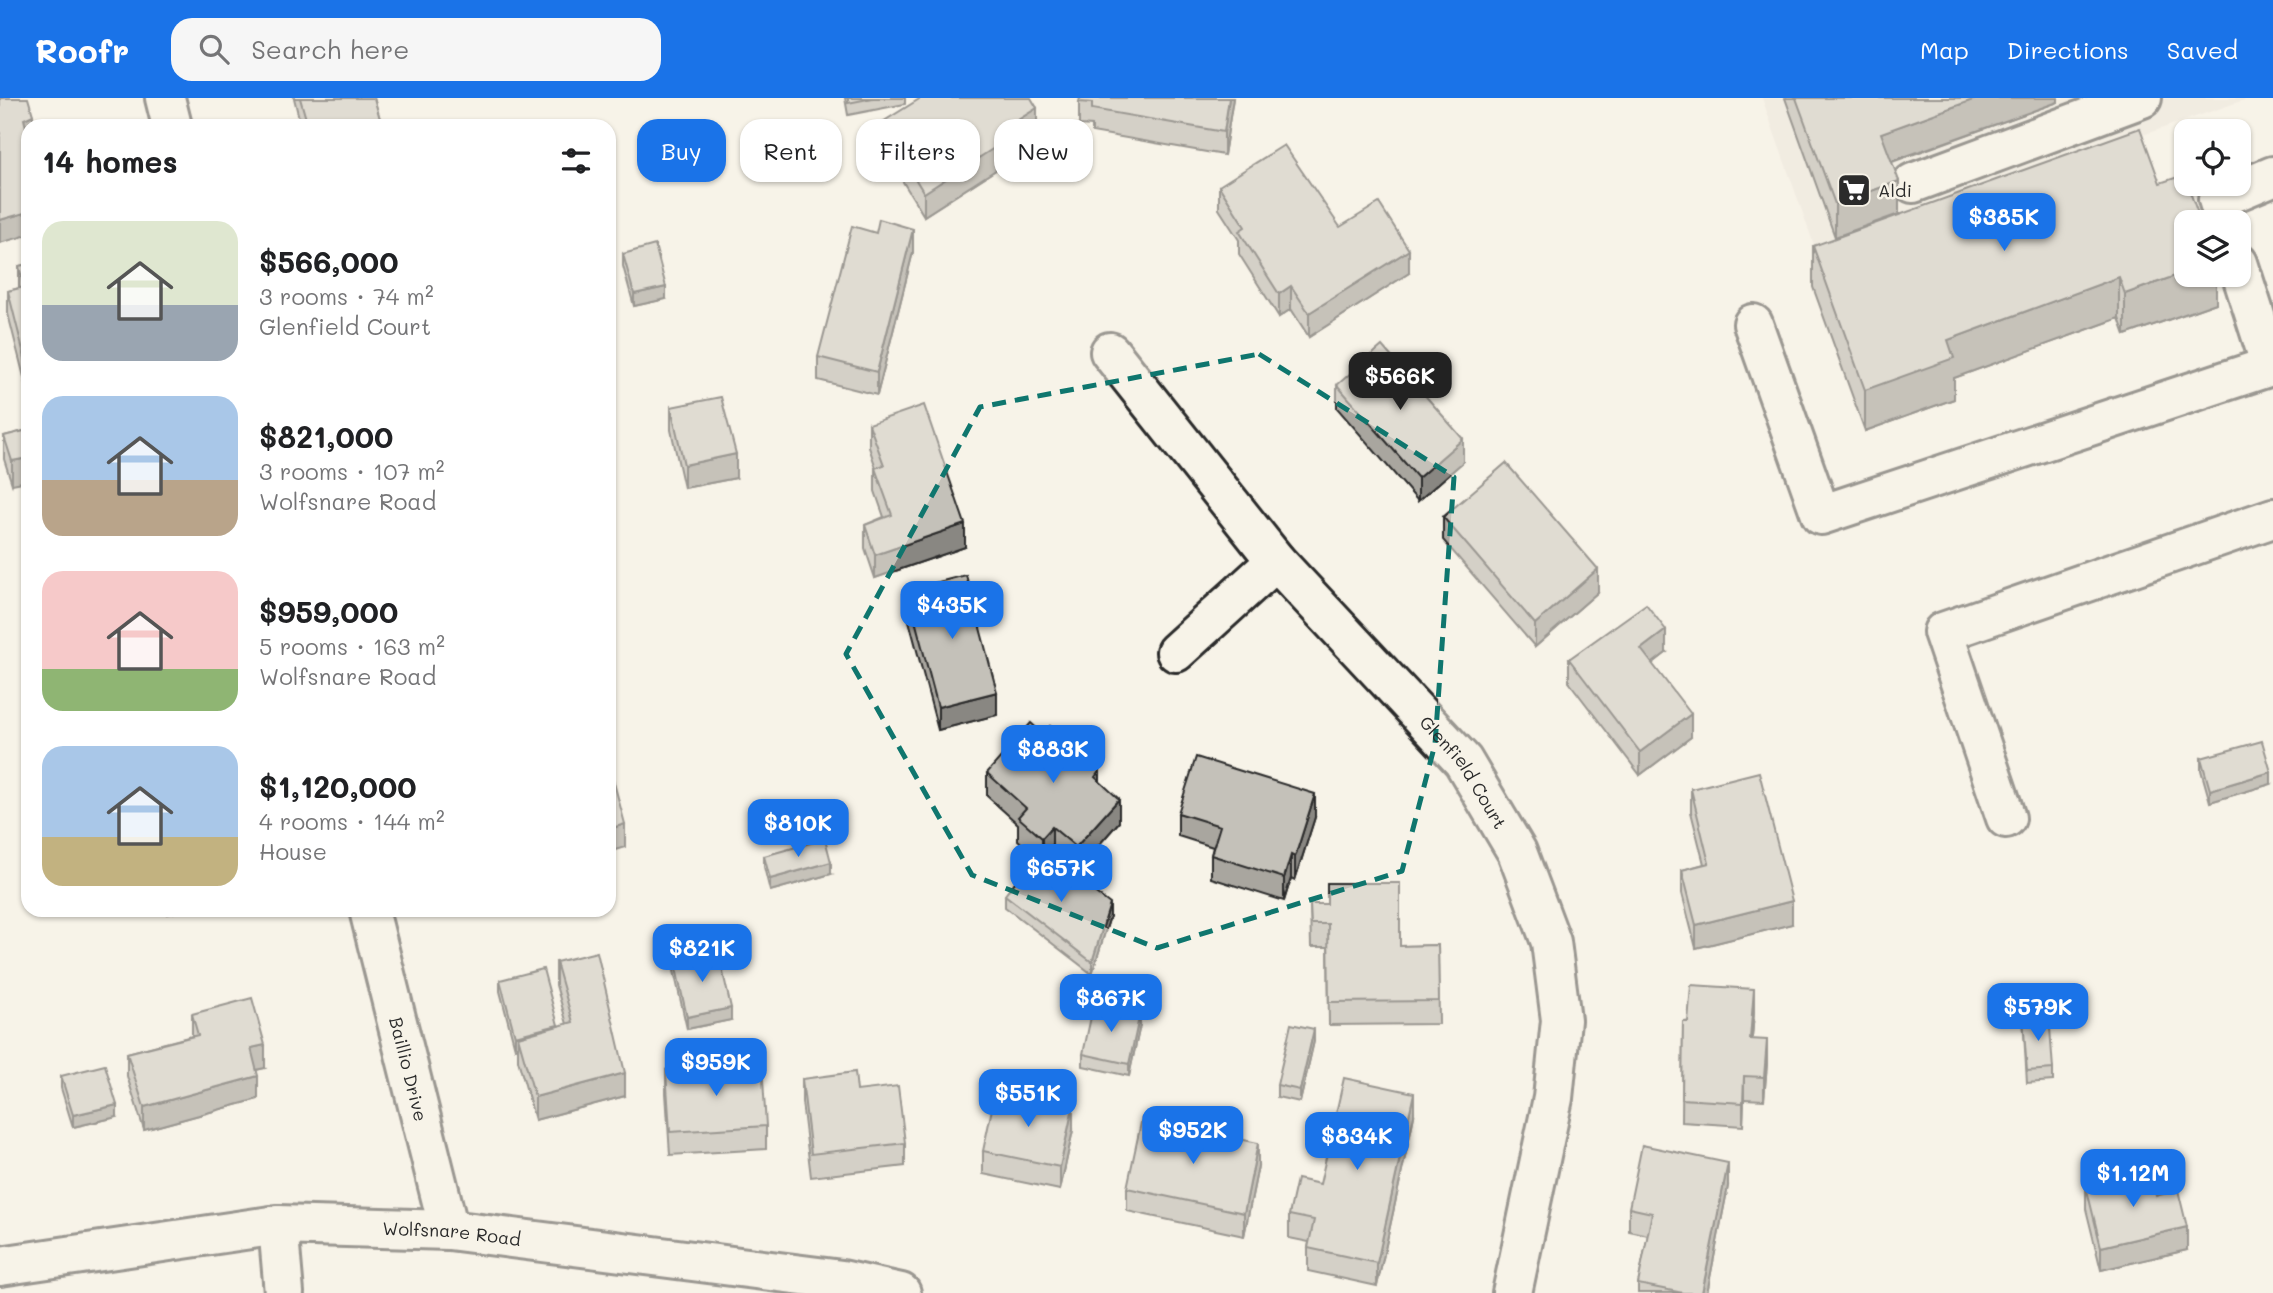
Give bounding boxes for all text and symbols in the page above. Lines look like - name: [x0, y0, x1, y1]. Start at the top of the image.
- search box: [171, 18, 661, 81]
- text: Roofr: [35, 28, 129, 71]
- icon: search: [195, 30, 233, 68]
- text: Search here: [251, 32, 409, 66]
- text: Map: [1920, 34, 1969, 65]
- text: Directions: [2007, 34, 2129, 65]
- text: Saved: [2167, 34, 2238, 65]
- chip: Buy: [637, 119, 726, 182]
- chip: Rent: [740, 119, 842, 182]
- chip: Filters: [856, 119, 980, 182]
- chip: New: [994, 119, 1093, 182]
- map controls: [2174, 119, 2251, 287]
- button: locate: [2174, 119, 2251, 196]
- text: 14 homes: [42, 141, 178, 181]
- icon: filters: [557, 142, 595, 180]
- supermarket icon: Aldi: [1835, 171, 1873, 209]
- place label: Aldi: [1878, 178, 1912, 202]
- pin: $385K: [1955, 194, 2053, 253]
- text: $385K: [1969, 201, 2039, 231]
- button: layers: [2174, 210, 2251, 287]
- text: $566,000: [259, 241, 398, 281]
- icon: home: [98, 249, 182, 333]
- text: 3 rooms · 74 m²: [259, 281, 434, 311]
- text: Glenfield Court: [259, 311, 431, 341]
- pin: $566K: [1351, 352, 1449, 412]
- text: $566K: [1365, 360, 1435, 390]
- text: $821,000: [259, 416, 393, 456]
- icon: home: [98, 424, 182, 508]
- text: 3 rooms · 107 m²: [259, 456, 445, 486]
- text: Wolfsnare Road: [259, 486, 436, 516]
- pin: $435K: [903, 582, 1001, 641]
- text: $435K: [916, 589, 988, 619]
- text: $959,000: [259, 591, 398, 631]
- icon: home: [98, 599, 182, 683]
- text: 5 rooms · 163 m²: [259, 631, 445, 661]
- text: Wolfsnare Road: [259, 661, 436, 691]
- street label: Glenfield Court: [1415, 710, 1512, 833]
- pin: $883K: [1004, 726, 1102, 785]
- text: $883K: [1017, 733, 1089, 763]
- text: $1,120,000: [259, 766, 416, 806]
- icon: home: [98, 774, 182, 858]
- pin: $810K: [749, 800, 847, 859]
- text: 4 rooms · 144 m²: [259, 806, 445, 836]
- text: $810K: [764, 807, 832, 837]
- text: House: [259, 836, 327, 866]
- pin: $657K: [1012, 844, 1110, 904]
- text: $657K: [1026, 852, 1096, 882]
- pin: $821K: [653, 924, 751, 984]
- text: $821K: [669, 932, 735, 962]
- pin: $867K: [1062, 974, 1160, 1034]
- text: $867K: [1076, 982, 1146, 1012]
- pin: $579K: [1989, 984, 2087, 1043]
- text: $579K: [2003, 991, 2073, 1021]
- street label: Baillio Drive: [384, 1014, 433, 1124]
- pin: $959K: [667, 1038, 765, 1098]
- text: $959K: [681, 1046, 751, 1076]
- pin: $551K: [979, 1070, 1077, 1129]
- text: $551K: [995, 1077, 1061, 1107]
- pin: $952K: [1144, 1107, 1242, 1166]
- pin: $834K: [1308, 1112, 1406, 1172]
- text: $952K: [1158, 1114, 1228, 1144]
- text: $834K: [1321, 1120, 1393, 1150]
- pin: $1.12M: [2076, 1150, 2190, 1209]
- text: $1.12M: [2096, 1157, 2170, 1187]
- street label: Wolfsnare Road: [382, 1216, 522, 1251]

